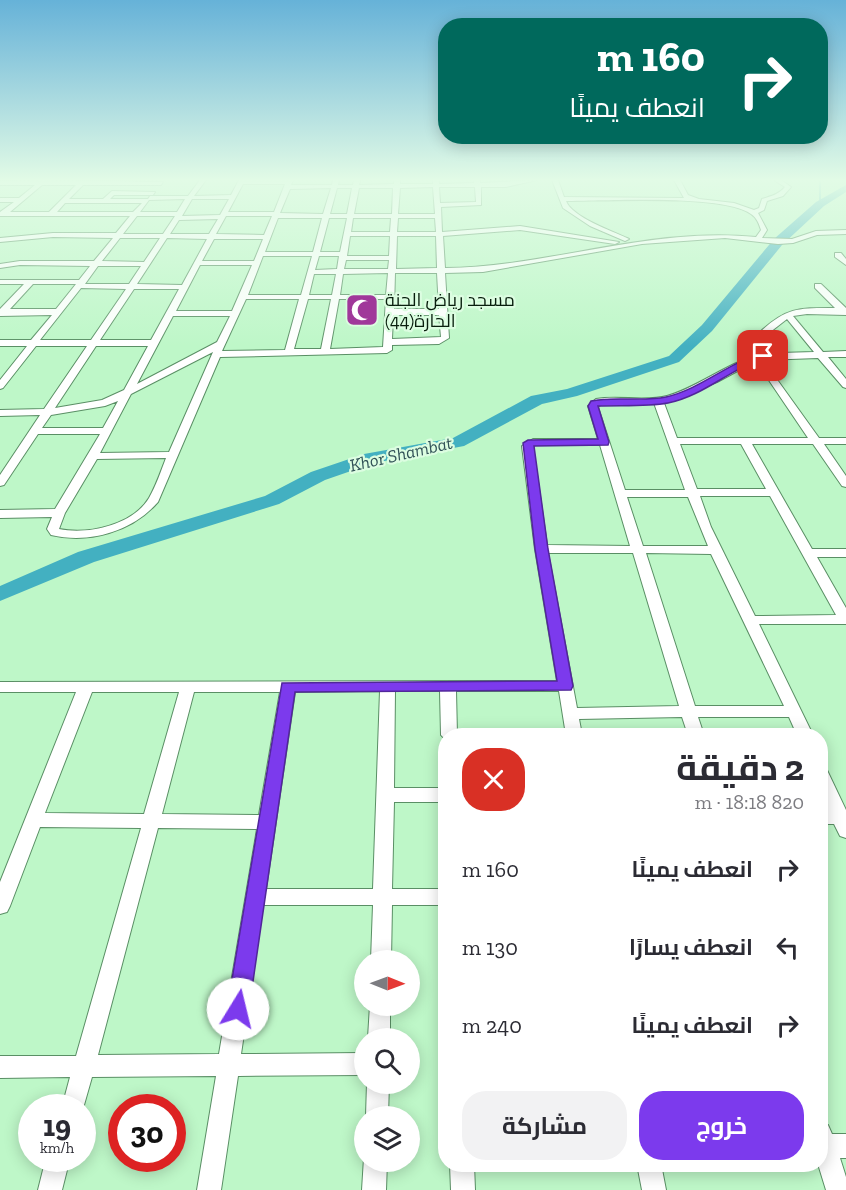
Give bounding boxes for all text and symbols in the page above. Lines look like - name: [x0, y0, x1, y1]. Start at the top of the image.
- text: 160 m: [597, 31, 705, 82]
- icon: right: [726, 42, 804, 120]
- text: انعطف يمينًا: [569, 92, 705, 124]
- place label: مسجد رياض الجنة الحارة(44): [385, 289, 515, 332]
- mosque icon: مسجد رياض الجنة الحارة(44): [344, 292, 380, 328]
- pin: [737, 330, 788, 381]
- icon: arrive: [746, 339, 779, 372]
- water label: Khor Shambat: [347, 431, 455, 477]
- text: 2 دقيقة: [676, 746, 804, 789]
- button: close: [462, 748, 525, 811]
- text: 820 m · 18:18: [695, 790, 804, 814]
- icon: right: [771, 853, 804, 886]
- text: 160 m: [462, 856, 519, 883]
- text: انعطف يمينًا: [632, 856, 753, 883]
- icon: left: [771, 931, 804, 964]
- text: 130 m: [462, 934, 518, 961]
- text: انعطف يسارًا: [629, 934, 753, 961]
- north arrow: [354, 950, 420, 1016]
- map controls: [354, 950, 420, 1172]
- position arrow: [206, 977, 270, 1041]
- icon: right: [771, 1009, 804, 1042]
- text: 240 m: [462, 1012, 522, 1039]
- text: انعطف يمينًا: [632, 1012, 753, 1039]
- button: search: [354, 1028, 420, 1094]
- button: مشاركة: [462, 1091, 627, 1160]
- button: خروج: [639, 1091, 804, 1160]
- speed limit sign: 30: [108, 1094, 186, 1172]
- button: layers: [354, 1106, 420, 1172]
- text: 19: [43, 1108, 71, 1144]
- text: km/h: [40, 1139, 74, 1157]

